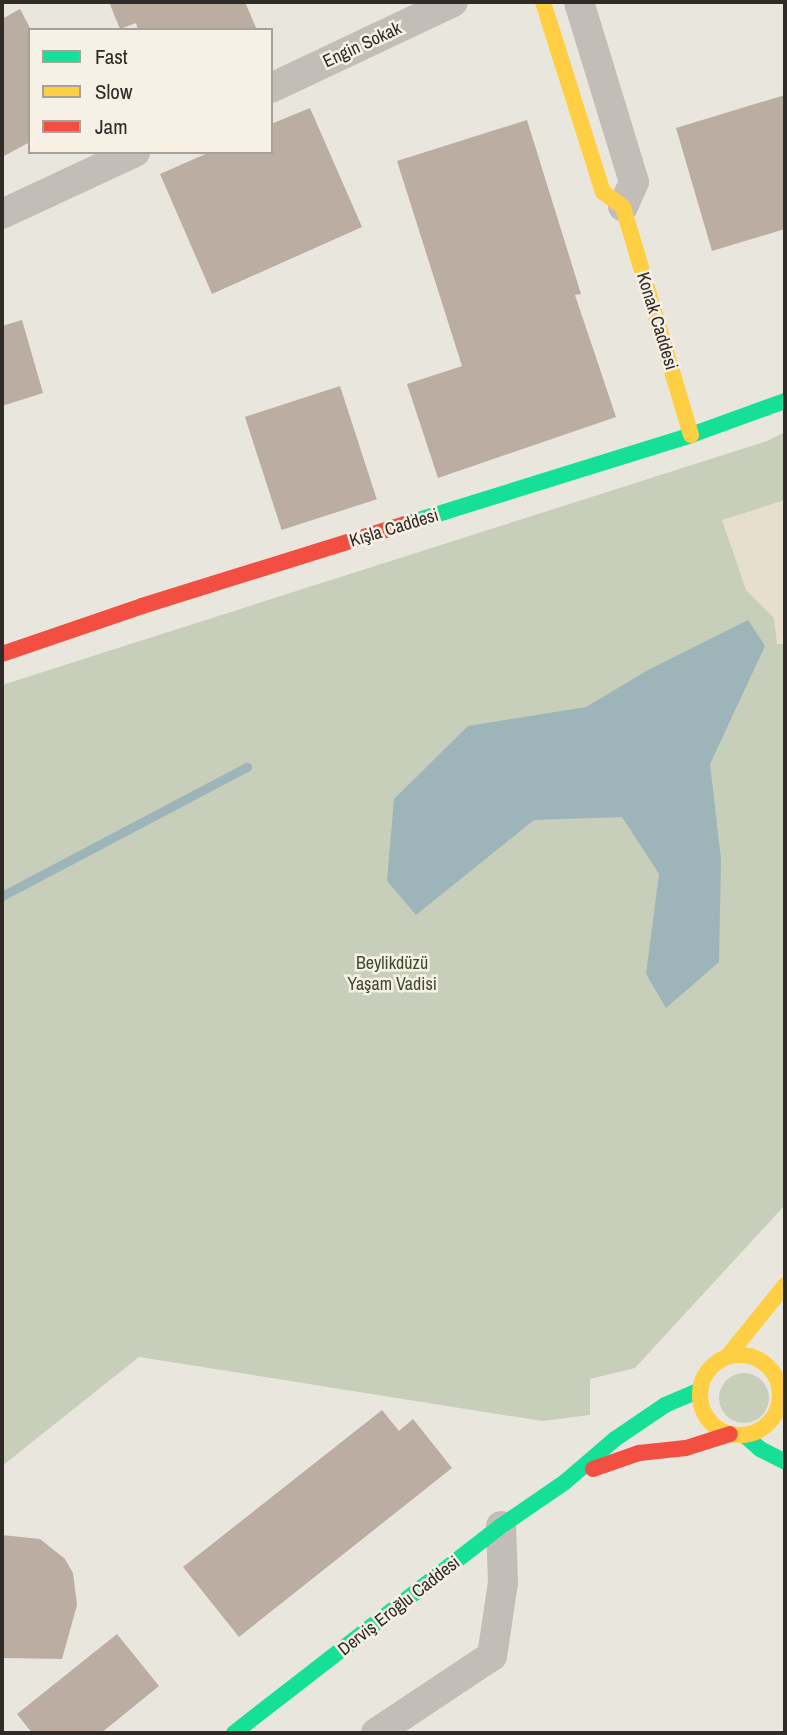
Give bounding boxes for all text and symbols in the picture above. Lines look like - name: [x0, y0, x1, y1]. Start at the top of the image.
- street label: Engin Sokak: [320, 18, 404, 72]
- legend: [28, 28, 273, 154]
- text: Fast: [95, 42, 128, 71]
- text: Slow: [95, 77, 132, 106]
- text: Jam: [95, 112, 128, 141]
- street label: Konak Caddesi: [632, 270, 682, 372]
- street label: Kışla Caddesi: [347, 504, 441, 552]
- park label: Beylikdüzü Yaşam Vadisi: [347, 953, 437, 996]
- street label: Derviş Eroğlu Caddesi: [334, 1552, 464, 1660]

